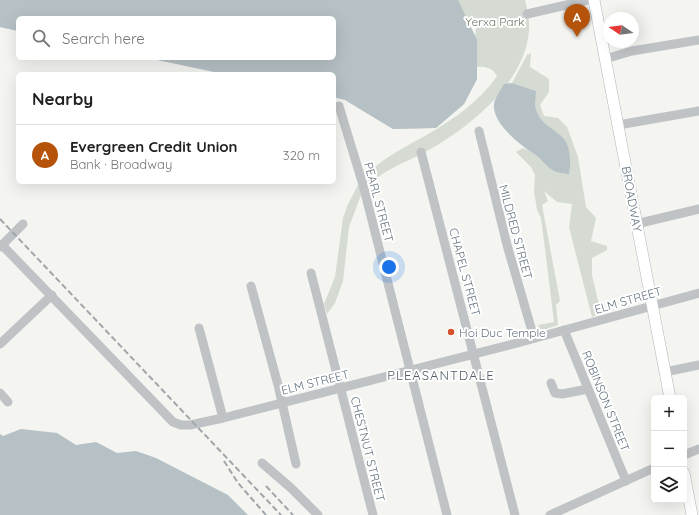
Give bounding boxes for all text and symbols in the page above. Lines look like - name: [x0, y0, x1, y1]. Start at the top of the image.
- pin: A: [564, 4, 590, 37]
- north arrow: [603, 12, 639, 48]
- park label: Yerxa Park: [465, 14, 525, 29]
- search box: [16, 16, 336, 60]
- icon: search: [30, 27, 52, 49]
- text: Search here: [62, 29, 145, 48]
- text: Nearby: [32, 88, 93, 109]
- text: Evergreen Credit Union: [70, 137, 238, 156]
- text: A: [41, 147, 49, 163]
- text: 320 m: [283, 147, 320, 163]
- text: Bank · Broadway: [70, 156, 172, 172]
- street label: PEARL STREET: [361, 160, 397, 244]
- street label: BROADWAY: [619, 165, 645, 233]
- street label: MILDRED STREET: [496, 183, 536, 281]
- street label: CHAPEL STREET: [446, 226, 484, 318]
- your location: [379, 257, 399, 277]
- street label: ELM STREET: [593, 283, 663, 317]
- place label: Hoi Duc Temple: [459, 325, 546, 340]
- marker: Hoi Duc Temple: [446, 327, 456, 337]
- street label: ROBINSON STREET: [579, 348, 633, 454]
- street label: ELM STREET: [280, 366, 350, 398]
- district label: PLEASANTDALE: [387, 367, 495, 383]
- street label: CHESTNUT STREET: [348, 395, 388, 503]
- map controls: [651, 395, 687, 503]
- button: +: [651, 395, 687, 431]
- button: −: [651, 431, 687, 467]
- button: layers: [651, 467, 687, 503]

